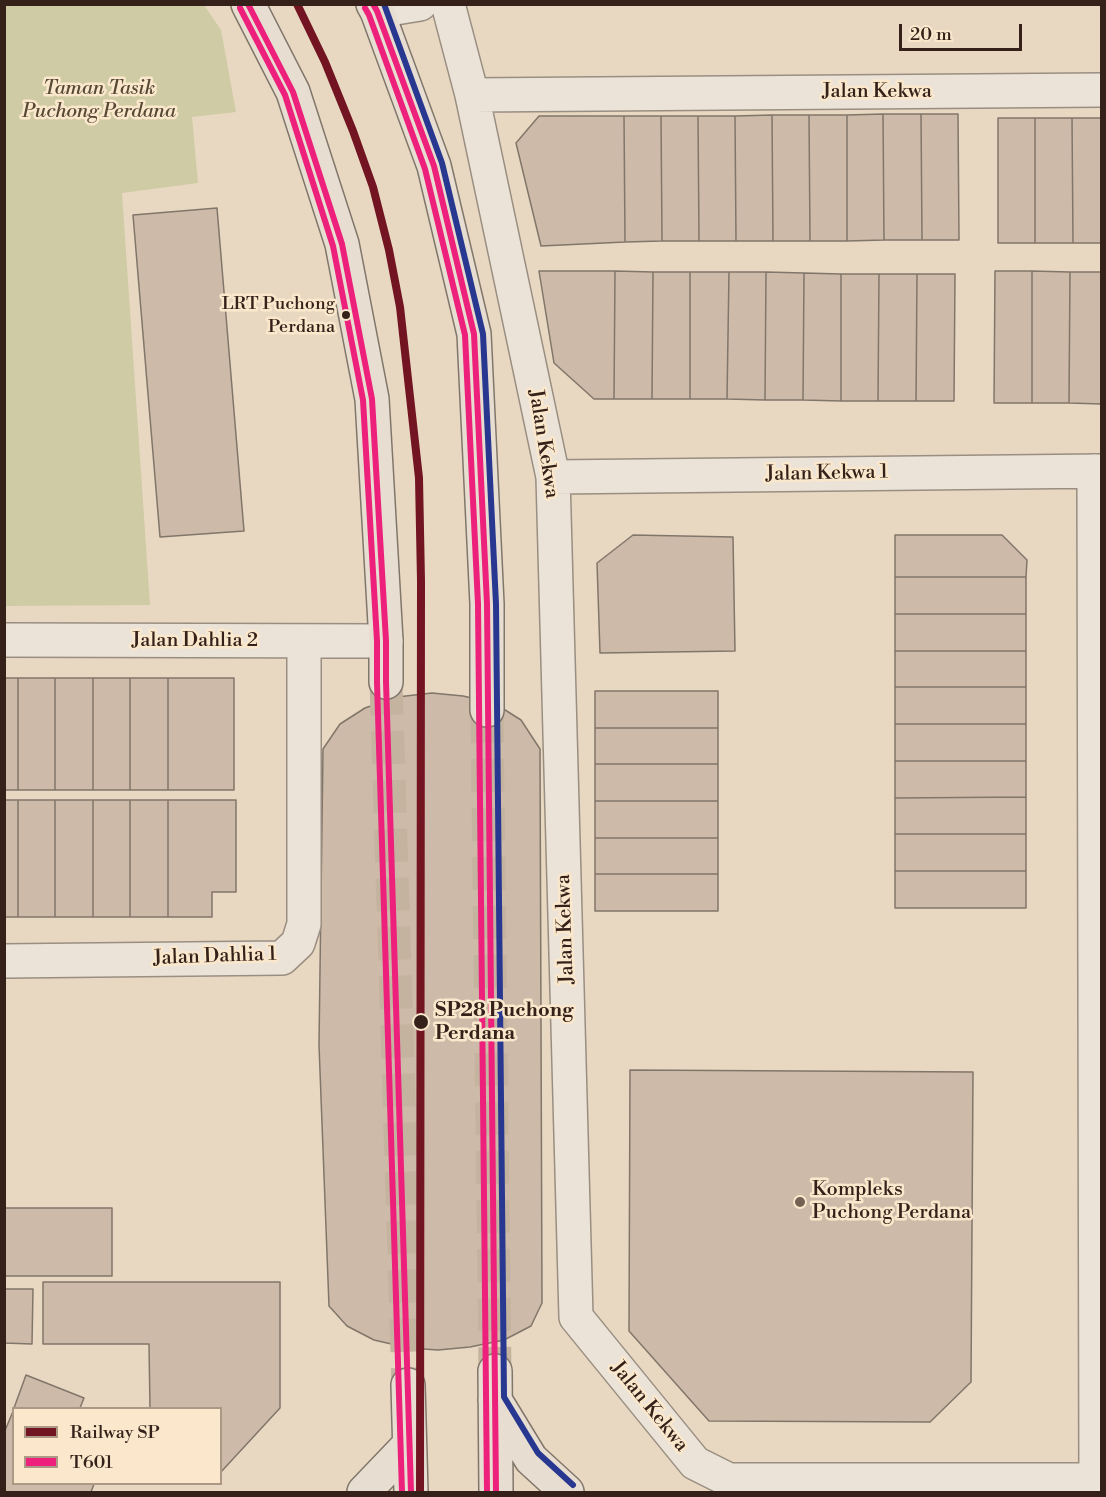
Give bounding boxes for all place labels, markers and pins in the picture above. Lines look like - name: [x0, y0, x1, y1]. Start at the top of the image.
- place label: LRT Puchong Perdana: [222, 294, 335, 336]
- marker: LRT Puchong Perdana: [340, 309, 352, 321]
- place label: SP28 Puchong Perdana: [435, 999, 573, 1046]
- marker: SP28 Puchong Perdana: [412, 1013, 430, 1031]
- place label: Kompleks Puchong Perdana: [812, 1178, 971, 1225]
- marker: Kompleks Puchong Perdana: [793, 1195, 807, 1209]

